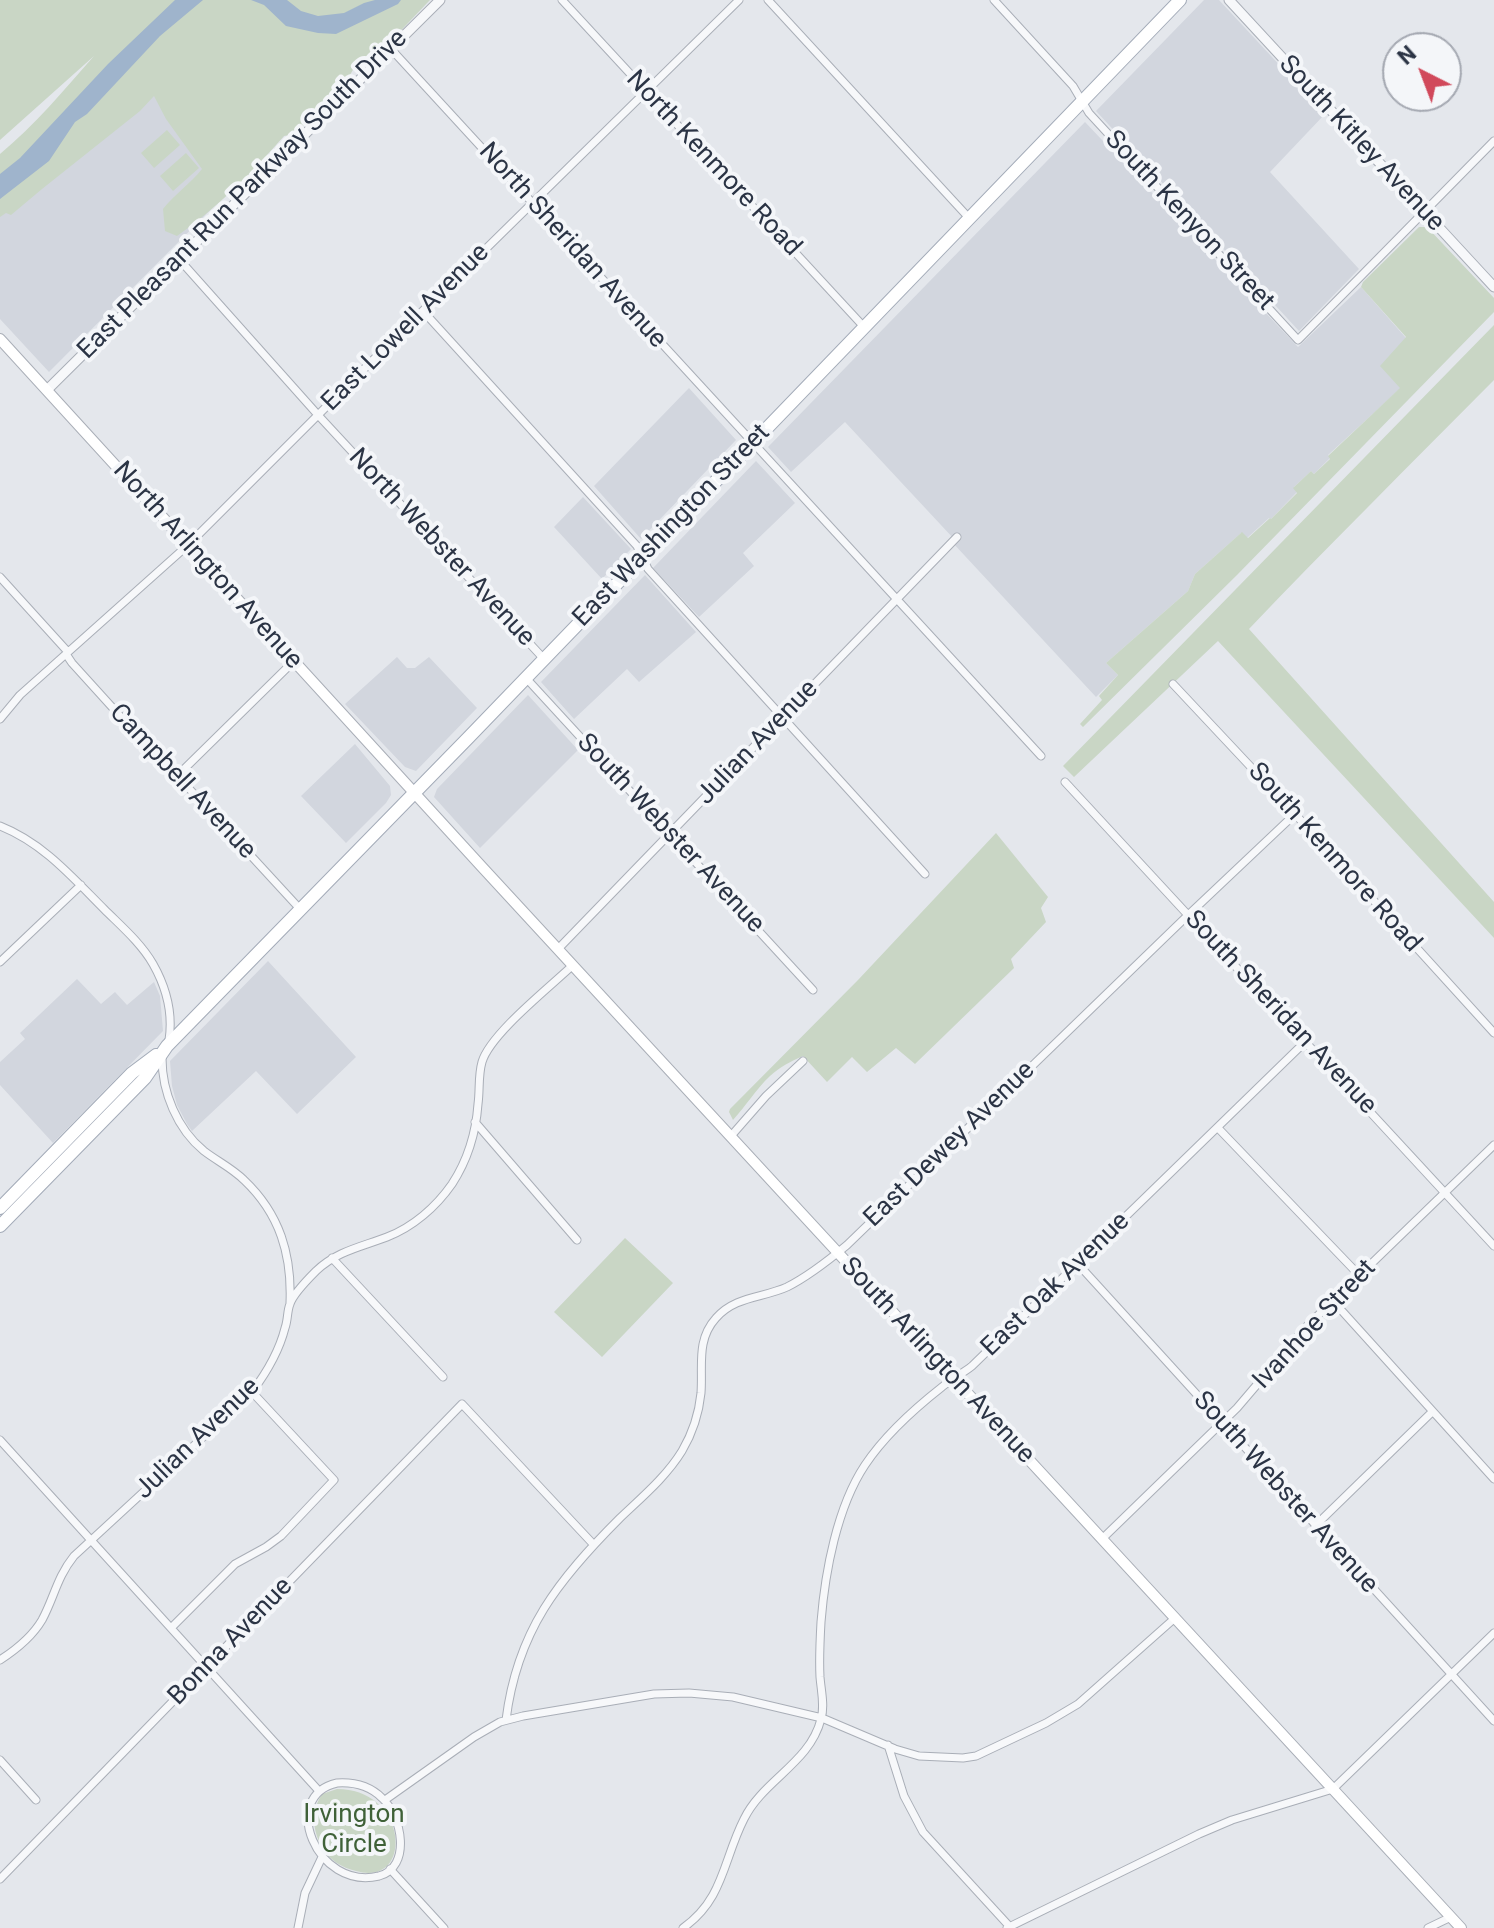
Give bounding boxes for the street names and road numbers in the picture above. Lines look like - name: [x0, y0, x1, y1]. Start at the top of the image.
- street label: East Pleasant Run Parkway South Drive: [72, 24, 414, 366]
- street label: South Kitley Avenue: [1272, 50, 1450, 238]
- street label: North Kenmore Road: [619, 65, 807, 263]
- street label: South Kenyon Street: [1098, 125, 1280, 317]
- street label: North Sheridan Avenue: [472, 137, 672, 355]
- street label: East Lowell Avenue: [316, 238, 496, 418]
- street label: East Washington Street: [567, 418, 777, 634]
- street label: North Webster Avenue: [341, 443, 541, 653]
- street label: North Arlington Avenue: [106, 456, 308, 676]
- street label: Julian Avenue: [691, 674, 825, 812]
- street label: Campbell Avenue: [102, 698, 262, 866]
- street label: South Webster Avenue: [570, 728, 770, 940]
- street label: South Kenmore Road: [1241, 757, 1427, 959]
- street label: South Sheridan Avenue: [1177, 905, 1383, 1121]
- street label: East Dewey Avenue: [858, 1056, 1042, 1234]
- street label: East Oak Avenue: [975, 1206, 1137, 1364]
- street label: South Arlington Avenue: [833, 1252, 1041, 1470]
- street label: Ivanhoe Street: [1247, 1254, 1383, 1396]
- street label: Julian Avenue: [129, 1372, 267, 1506]
- street label: South Webster Avenue: [1186, 1386, 1384, 1600]
- street label: Bonna Avenue: [162, 1572, 300, 1712]

